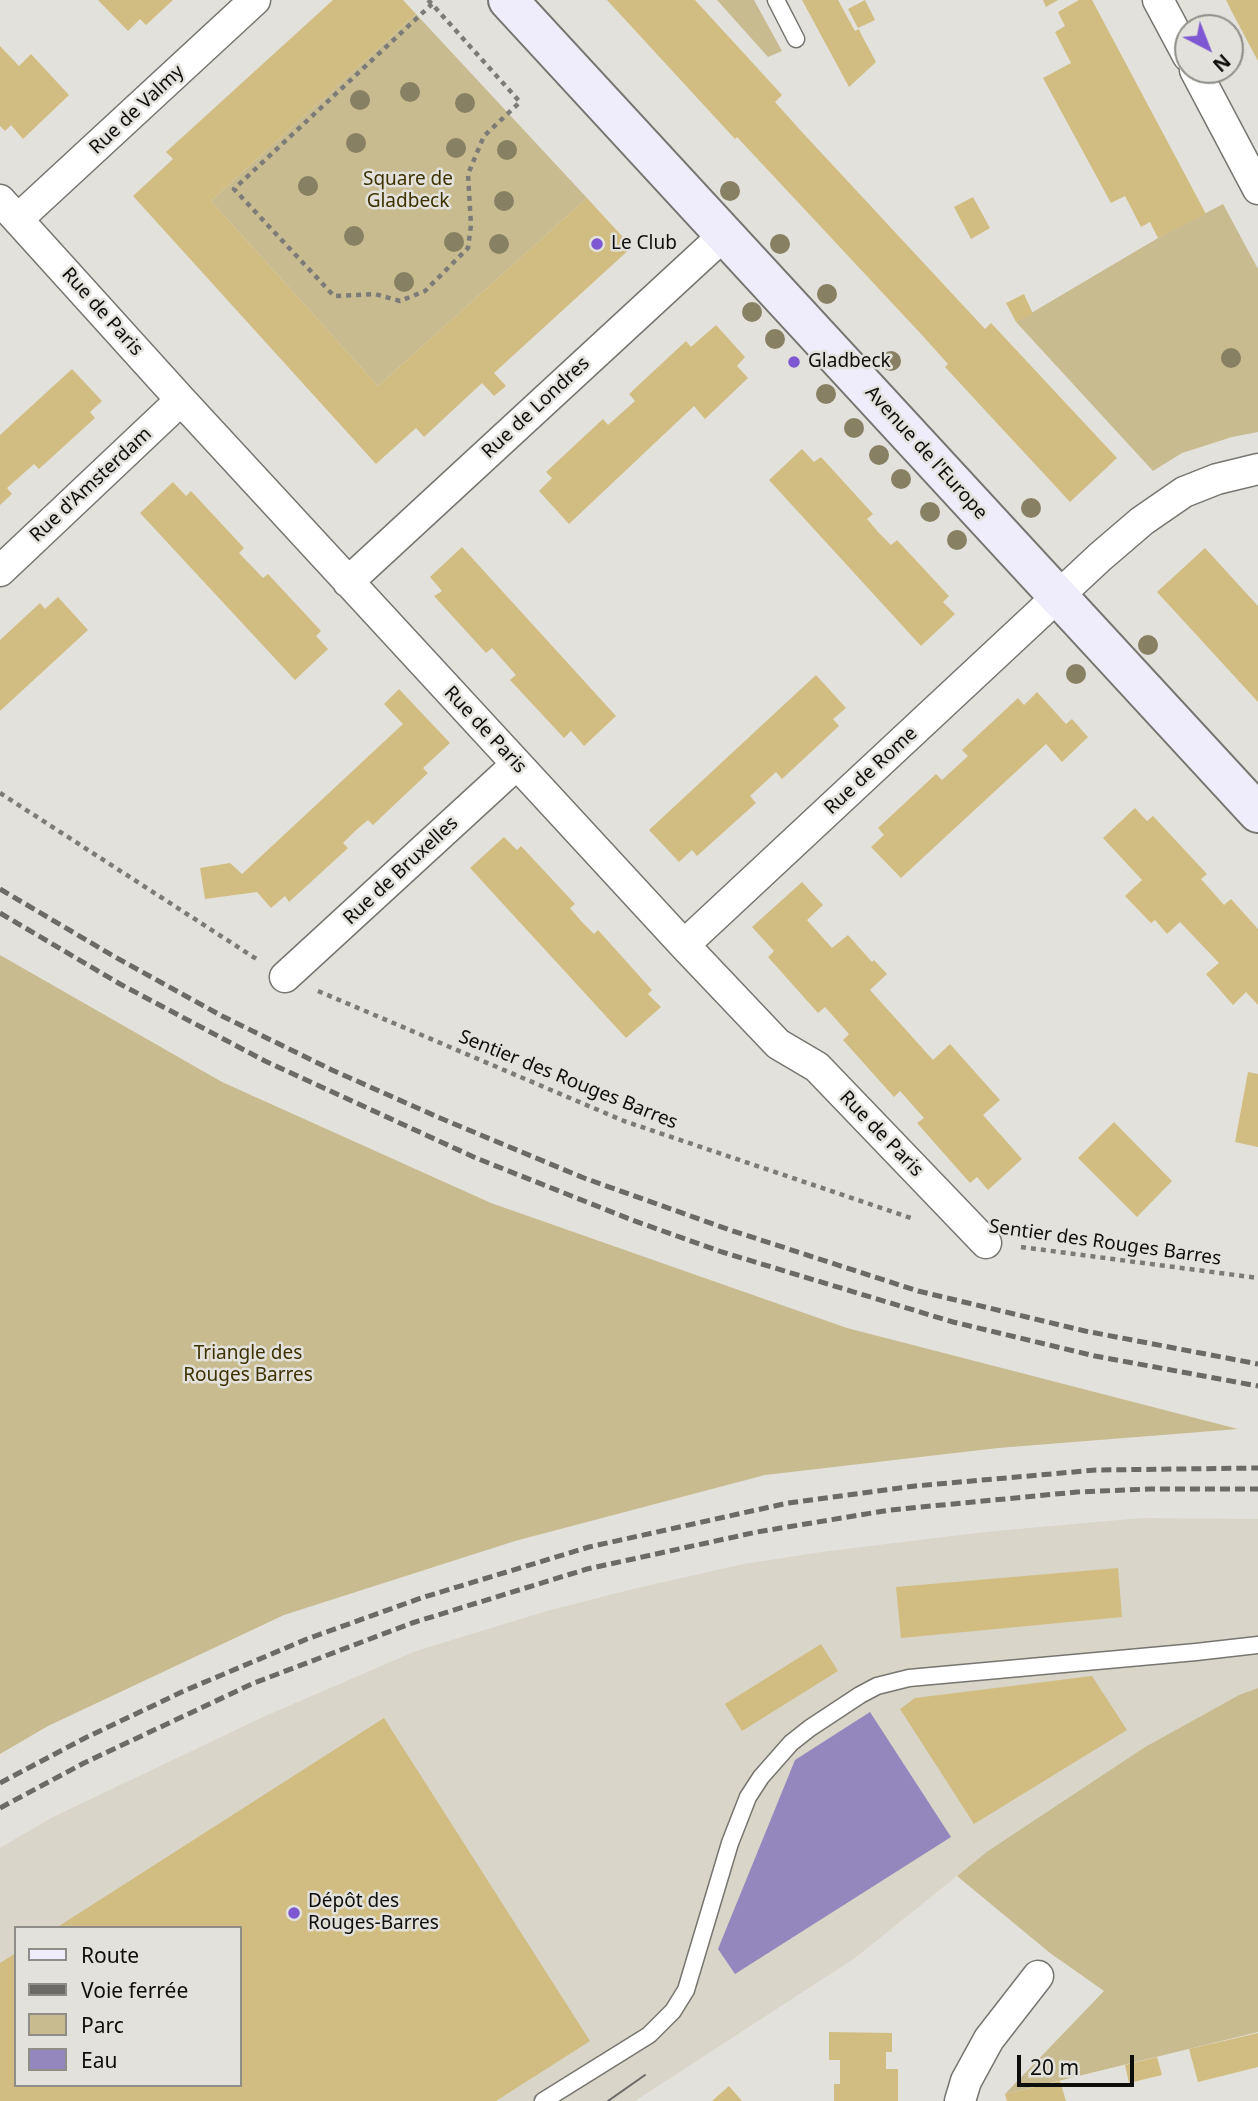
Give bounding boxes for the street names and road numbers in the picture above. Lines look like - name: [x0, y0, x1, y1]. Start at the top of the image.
- street label: Rue de Valmy: [85, 61, 189, 159]
- street label: Rue de Paris: [57, 263, 147, 361]
- street label: Rue de Londres: [477, 352, 595, 464]
- street label: Avenue de l'Europe: [860, 382, 992, 524]
- street label: Rue d'Amsterdam: [25, 423, 157, 547]
- street label: Rue de Paris: [439, 682, 531, 778]
- street label: Rue de Rome: [820, 722, 922, 820]
- street label: Rue de Bruxelles: [339, 812, 463, 930]
- street label: Sentier des Rouges Barres: [455, 1026, 681, 1134]
- street label: Rue de Paris: [834, 1086, 928, 1182]
- street label: Sentier des Rouges Barres: [987, 1215, 1223, 1271]

